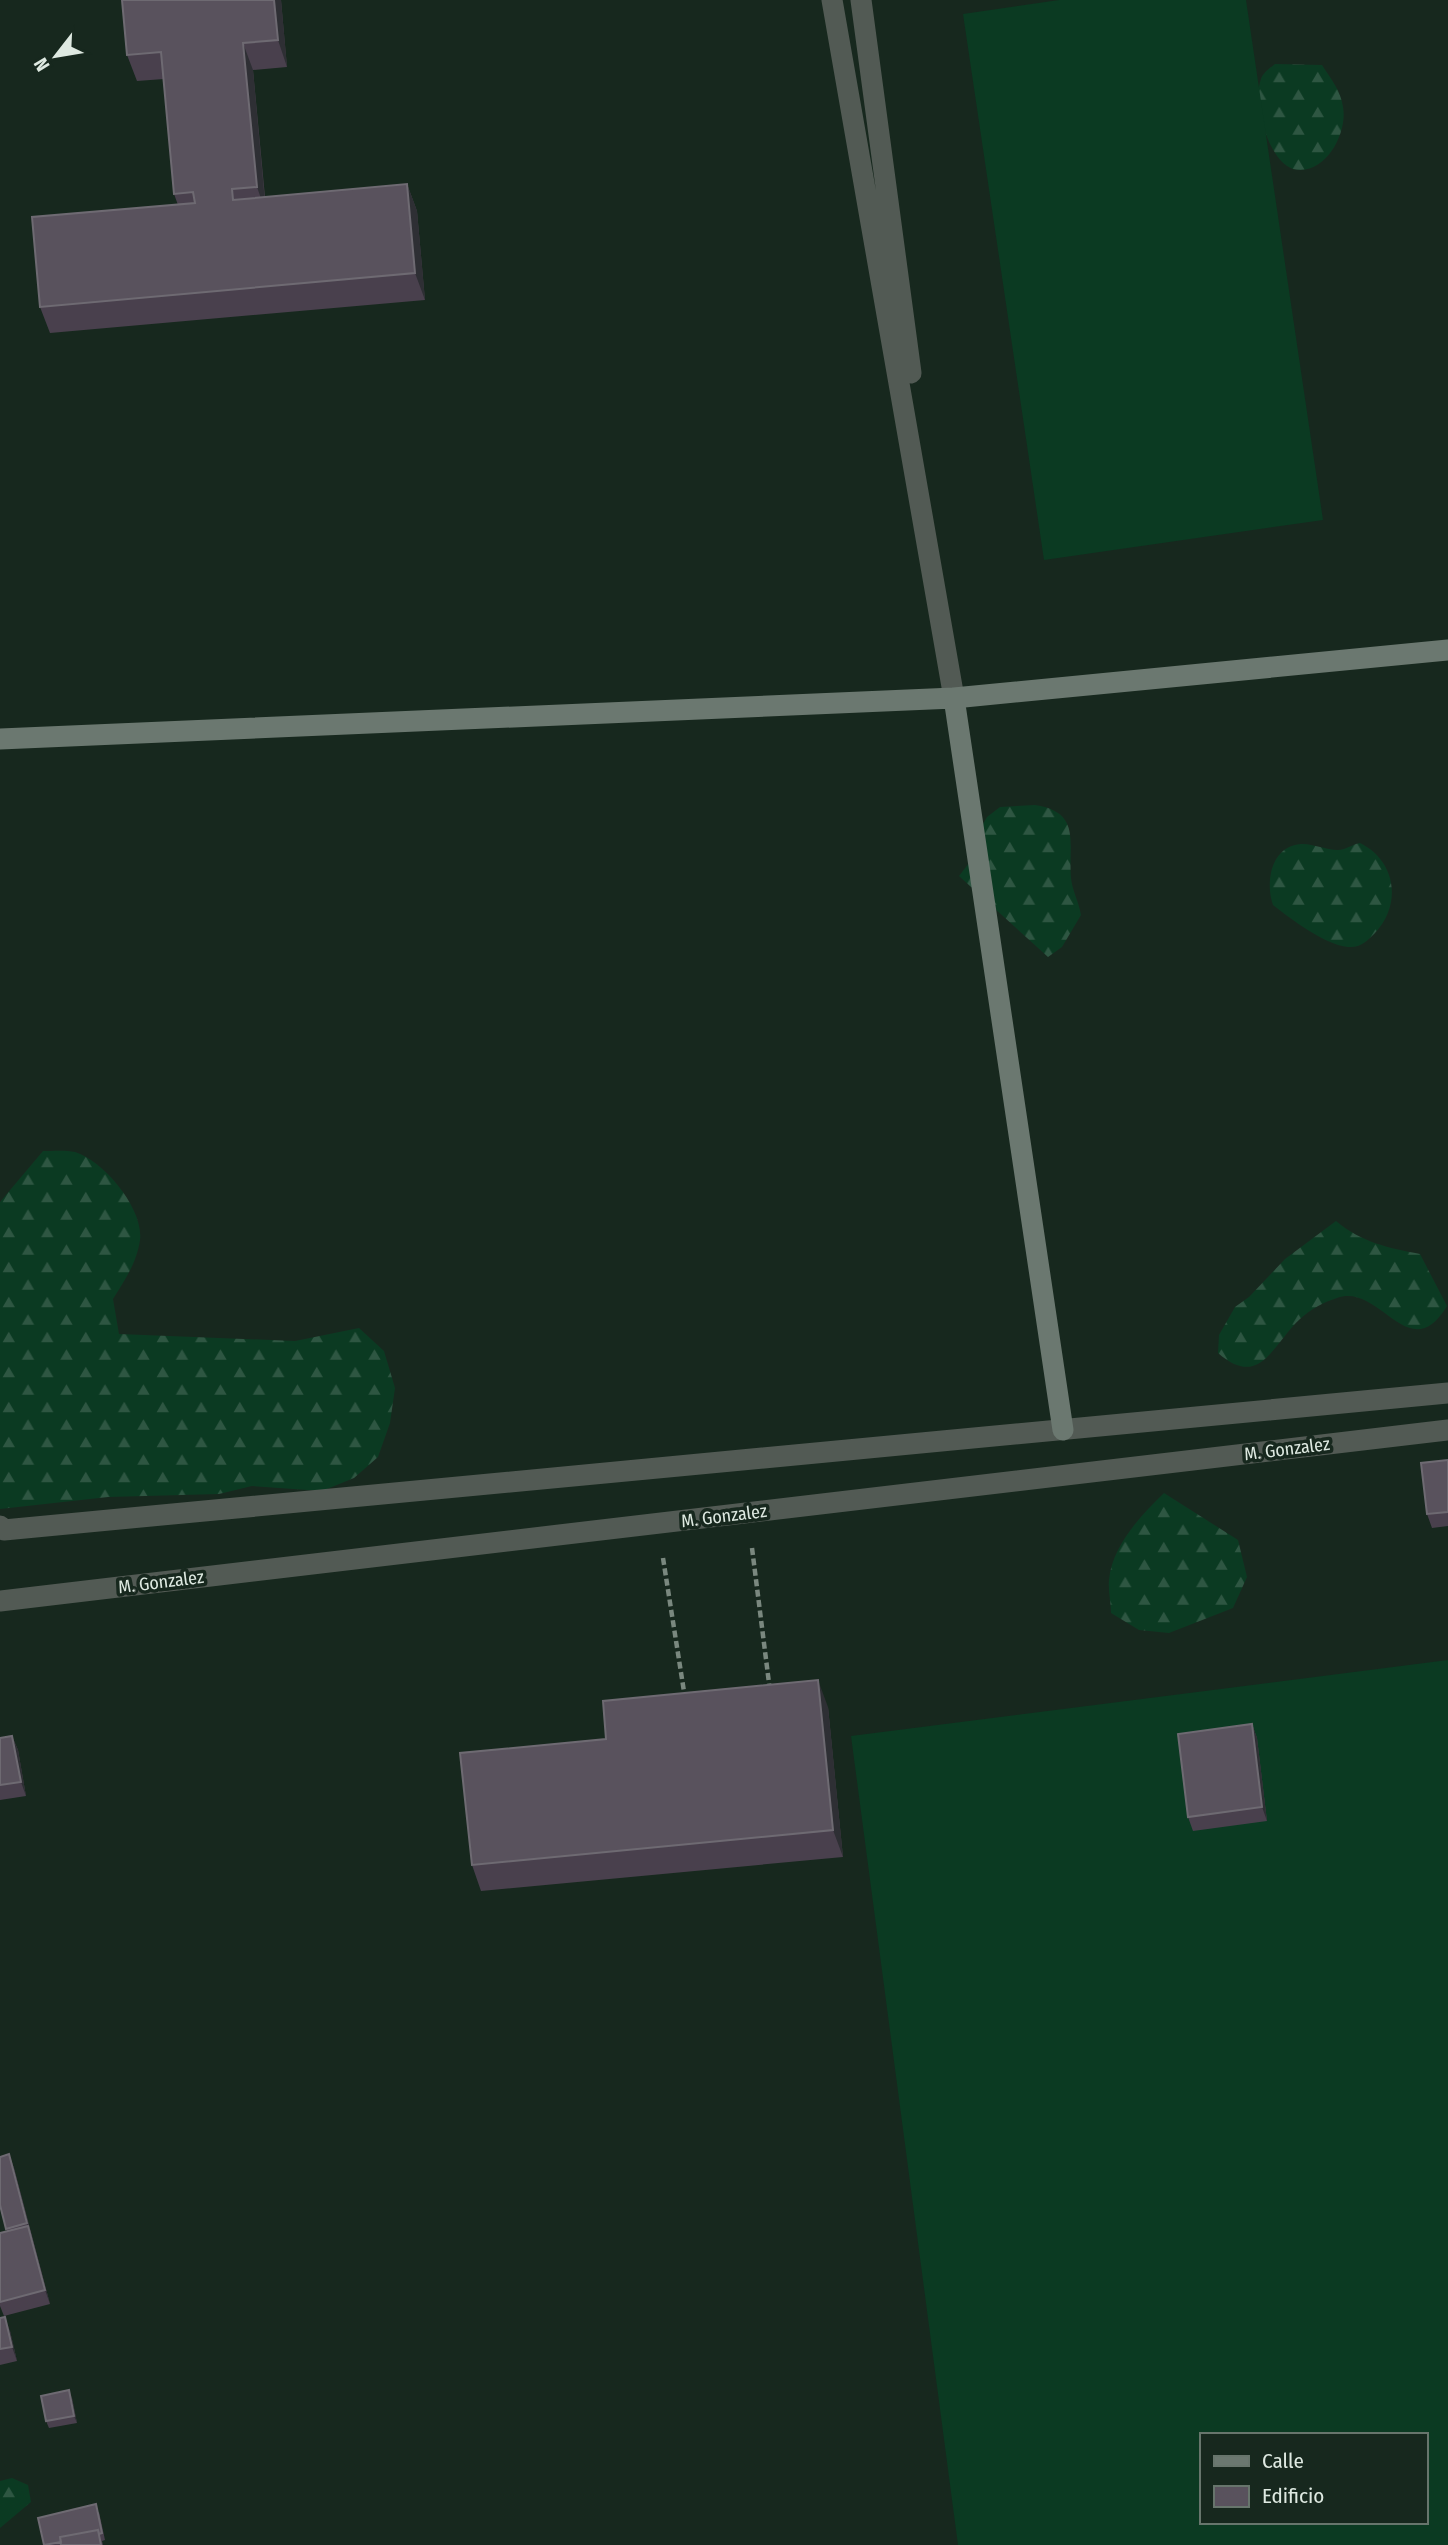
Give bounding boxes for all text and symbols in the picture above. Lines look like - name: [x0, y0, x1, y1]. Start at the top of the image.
- north arrow: [21, 21, 91, 91]
- text: N: [29, 54, 55, 75]
- street label: M. Gonzalez: [1243, 1433, 1331, 1465]
- street label: M. Gonzalez: [680, 1500, 768, 1532]
- street label: M. Gonzalez: [117, 1566, 205, 1598]
- legend: [1200, 2433, 1427, 2524]
- text: Calle: [1262, 2448, 1304, 2474]
- text: Edificio: [1262, 2483, 1324, 2509]

